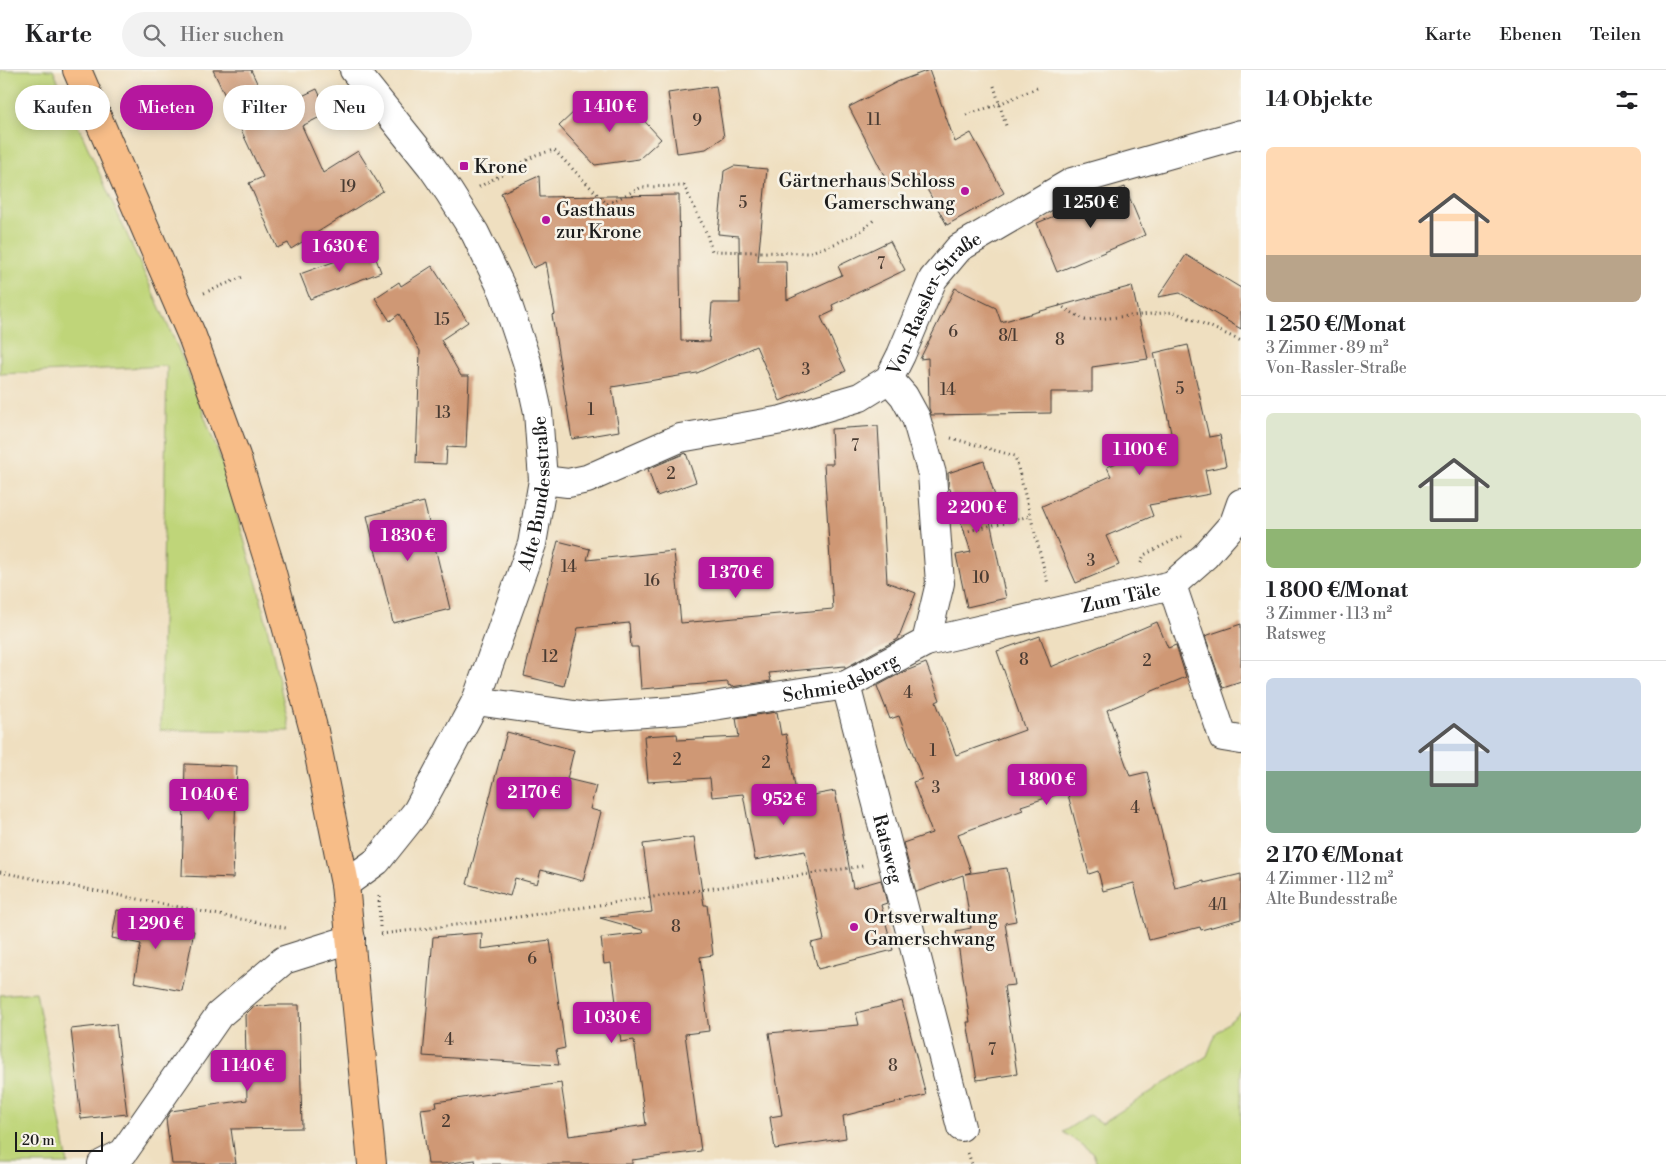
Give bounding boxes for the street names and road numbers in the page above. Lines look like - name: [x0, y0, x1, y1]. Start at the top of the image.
- street label: Von-Rassler-Straße: [881, 227, 986, 380]
- street label: Alte Bundesstraße: [512, 415, 556, 575]
- street label: Zum Täle: [1079, 577, 1163, 619]
- street label: Schmiedsberg: [781, 648, 903, 708]
- street label: Ratsweg: [867, 811, 908, 886]

